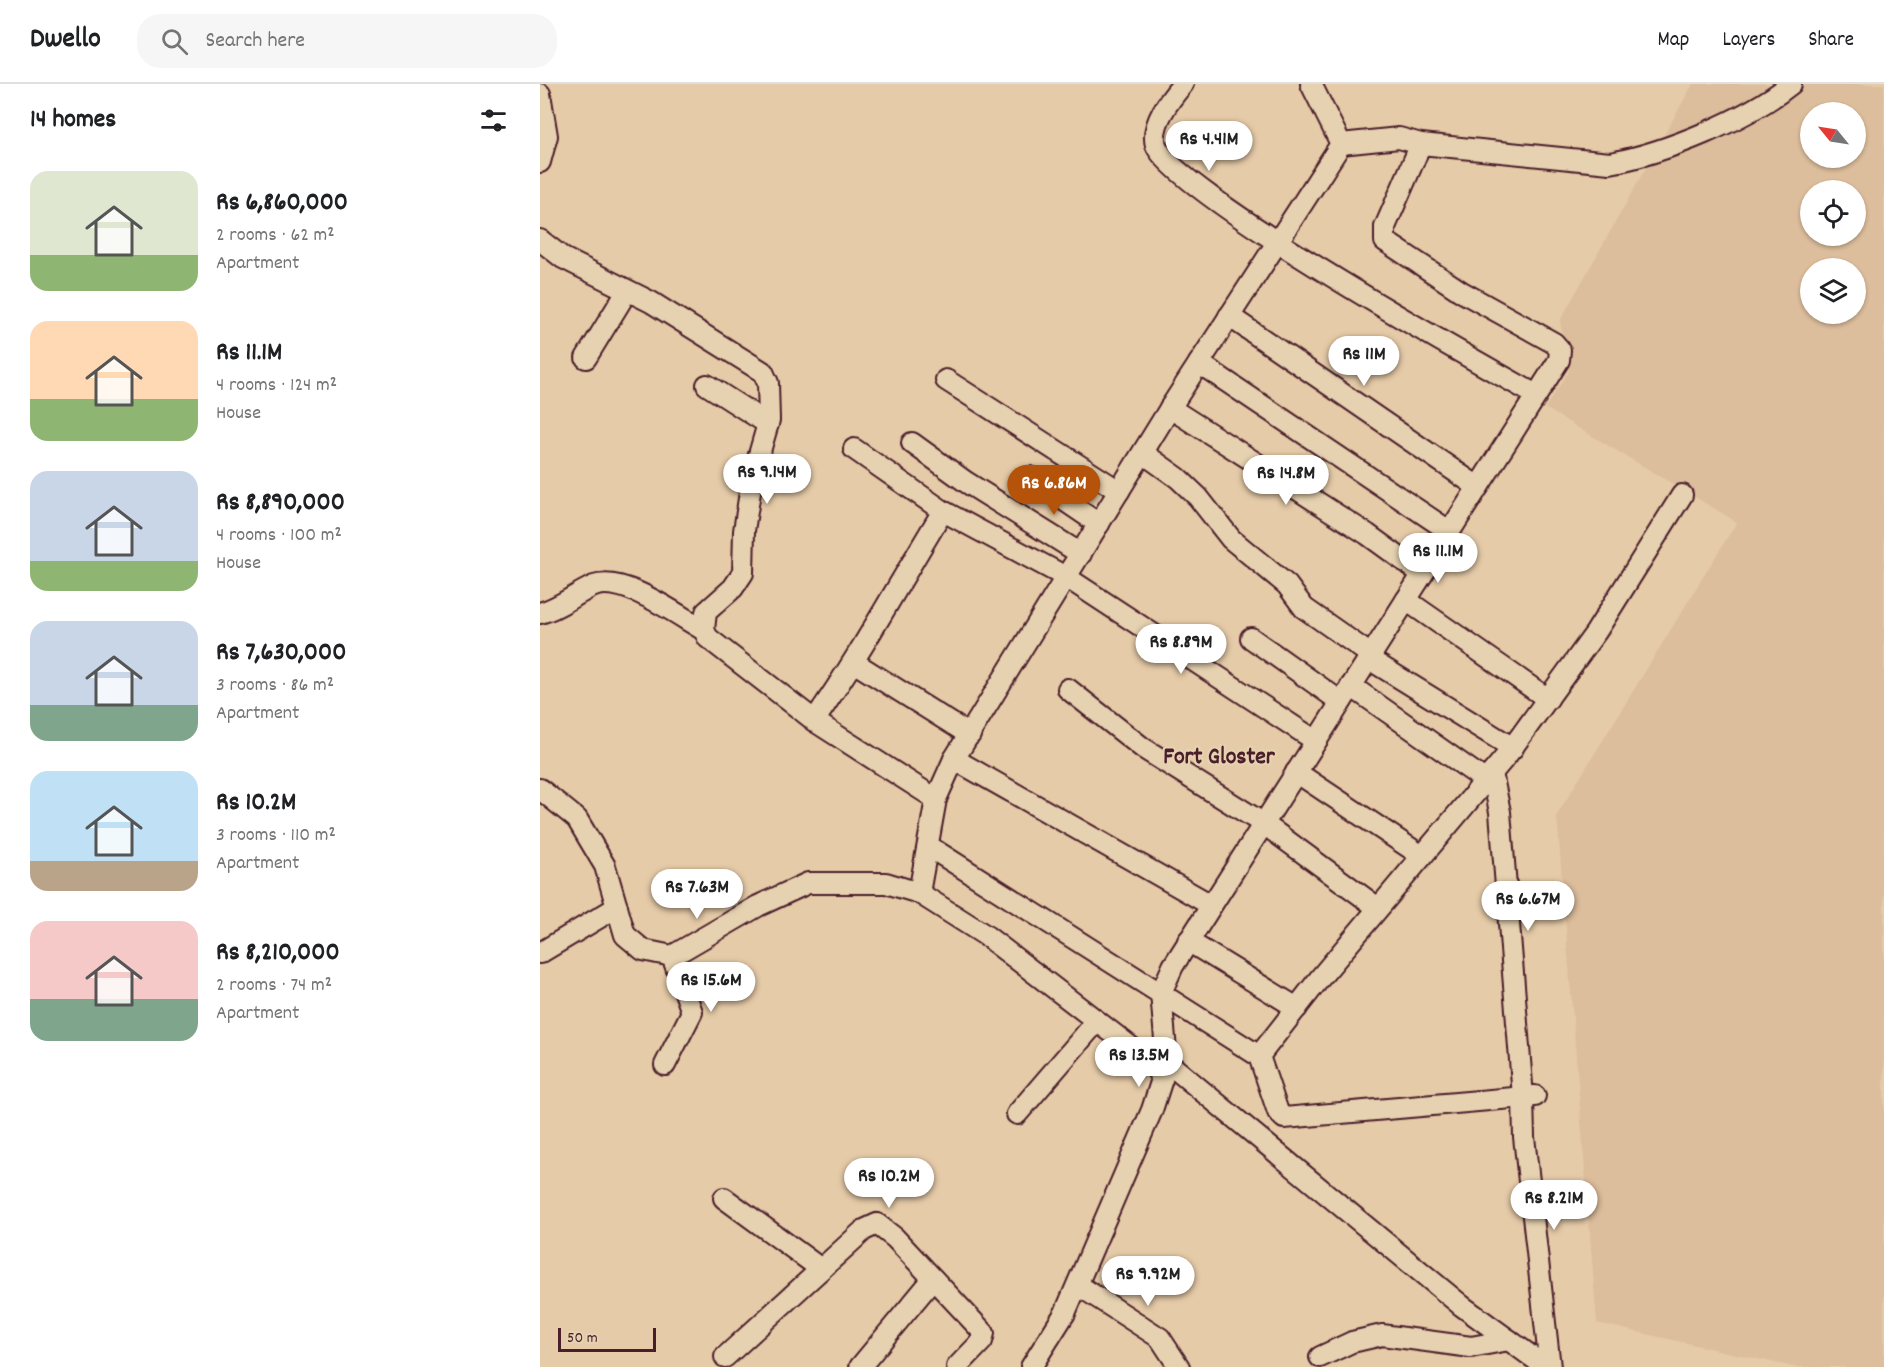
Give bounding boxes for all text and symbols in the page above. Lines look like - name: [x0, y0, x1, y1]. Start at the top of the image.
- search box: [137, 14, 557, 68]
- text: Dwello: [30, 21, 101, 61]
- icon: search: [158, 25, 191, 58]
- text: Search here: [206, 26, 305, 57]
- text: Map: [1658, 26, 1689, 56]
- text: Layers: [1722, 26, 1775, 56]
- text: Share: [1808, 26, 1854, 56]
- text: 14 homes: [30, 102, 116, 139]
- north arrow: [1800, 102, 1866, 168]
- map controls: [1800, 102, 1866, 324]
- icon: filters: [477, 104, 510, 137]
- pin: Rs 4.41M: [1147, 121, 1271, 172]
- text: Rs 4.41M: [1180, 126, 1238, 154]
- button: locate: [1800, 180, 1866, 246]
- text: Rs 6,860,000: [216, 185, 348, 222]
- icon: home: [78, 195, 150, 267]
- text: 2 rooms · 62 m²: [216, 222, 335, 250]
- text: Apartment: [216, 250, 299, 278]
- button: layers: [1800, 258, 1866, 324]
- text: Rs 11.1M: [216, 335, 282, 372]
- pin: Rs 11M: [1315, 336, 1413, 387]
- text: Rs 11M: [1342, 341, 1386, 369]
- icon: home: [78, 345, 150, 417]
- text: 4 rooms · 124 m²: [216, 372, 337, 400]
- text: House: [216, 400, 261, 428]
- pin: Rs 9.14M: [705, 454, 829, 505]
- pin: Rs 14.8M: [1224, 455, 1348, 506]
- text: Rs 9.14M: [737, 459, 797, 487]
- text: Rs 14.8M: [1257, 460, 1315, 488]
- pin: Rs 6.86M: [992, 465, 1116, 516]
- text: Rs 6.86M: [1021, 470, 1087, 498]
- text: Rs 8,890,000: [216, 485, 345, 522]
- icon: home: [78, 495, 150, 567]
- text: 4 rooms · 100 m²: [216, 522, 342, 550]
- pin: Rs 11.1M: [1376, 533, 1500, 584]
- text: Rs 11.1M: [1413, 538, 1463, 566]
- text: House: [216, 550, 261, 578]
- pin: Rs 8.89M: [1119, 624, 1243, 675]
- text: Rs 8.89M: [1150, 629, 1212, 657]
- text: Rs 7,630,000: [216, 635, 346, 672]
- icon: home: [78, 645, 150, 717]
- text: 3 rooms · 86 m²: [216, 672, 334, 700]
- text: Apartment: [216, 700, 299, 728]
- district label: Fort Gloster: [1163, 741, 1276, 775]
- text: Rs 10.2M: [216, 785, 296, 822]
- icon: home: [78, 795, 150, 867]
- text: 3 rooms · 110 m²: [216, 822, 336, 850]
- text: Apartment: [216, 850, 299, 878]
- pin: Rs 7.63M: [635, 869, 759, 920]
- text: Rs 7.63M: [665, 874, 729, 902]
- pin: Rs 6.67M: [1466, 881, 1590, 932]
- text: Rs 6.67M: [1495, 886, 1561, 914]
- text: Rs 8,210,000: [216, 935, 340, 972]
- icon: home: [78, 945, 150, 1017]
- pin: Rs 15.6M: [649, 962, 773, 1013]
- text: Rs 15.6M: [680, 967, 742, 995]
- text: 2 rooms · 74 m²: [216, 972, 332, 1000]
- text: Apartment: [216, 1000, 299, 1028]
- pin: Rs 13.5M: [1077, 1037, 1201, 1088]
- text: Rs 13.5M: [1109, 1042, 1169, 1070]
- pin: Rs 10.2M: [827, 1158, 951, 1209]
- text: Rs 10.2M: [858, 1163, 920, 1191]
- pin: Rs 8.21M: [1492, 1180, 1616, 1231]
- text: Rs 8.21M: [1525, 1185, 1583, 1213]
- pin: Rs 9.92M: [1086, 1256, 1210, 1307]
- text: Rs 9.92M: [1116, 1261, 1180, 1289]
- scale bar: [558, 1325, 656, 1352]
- text: 50 m: [567, 1327, 598, 1350]

